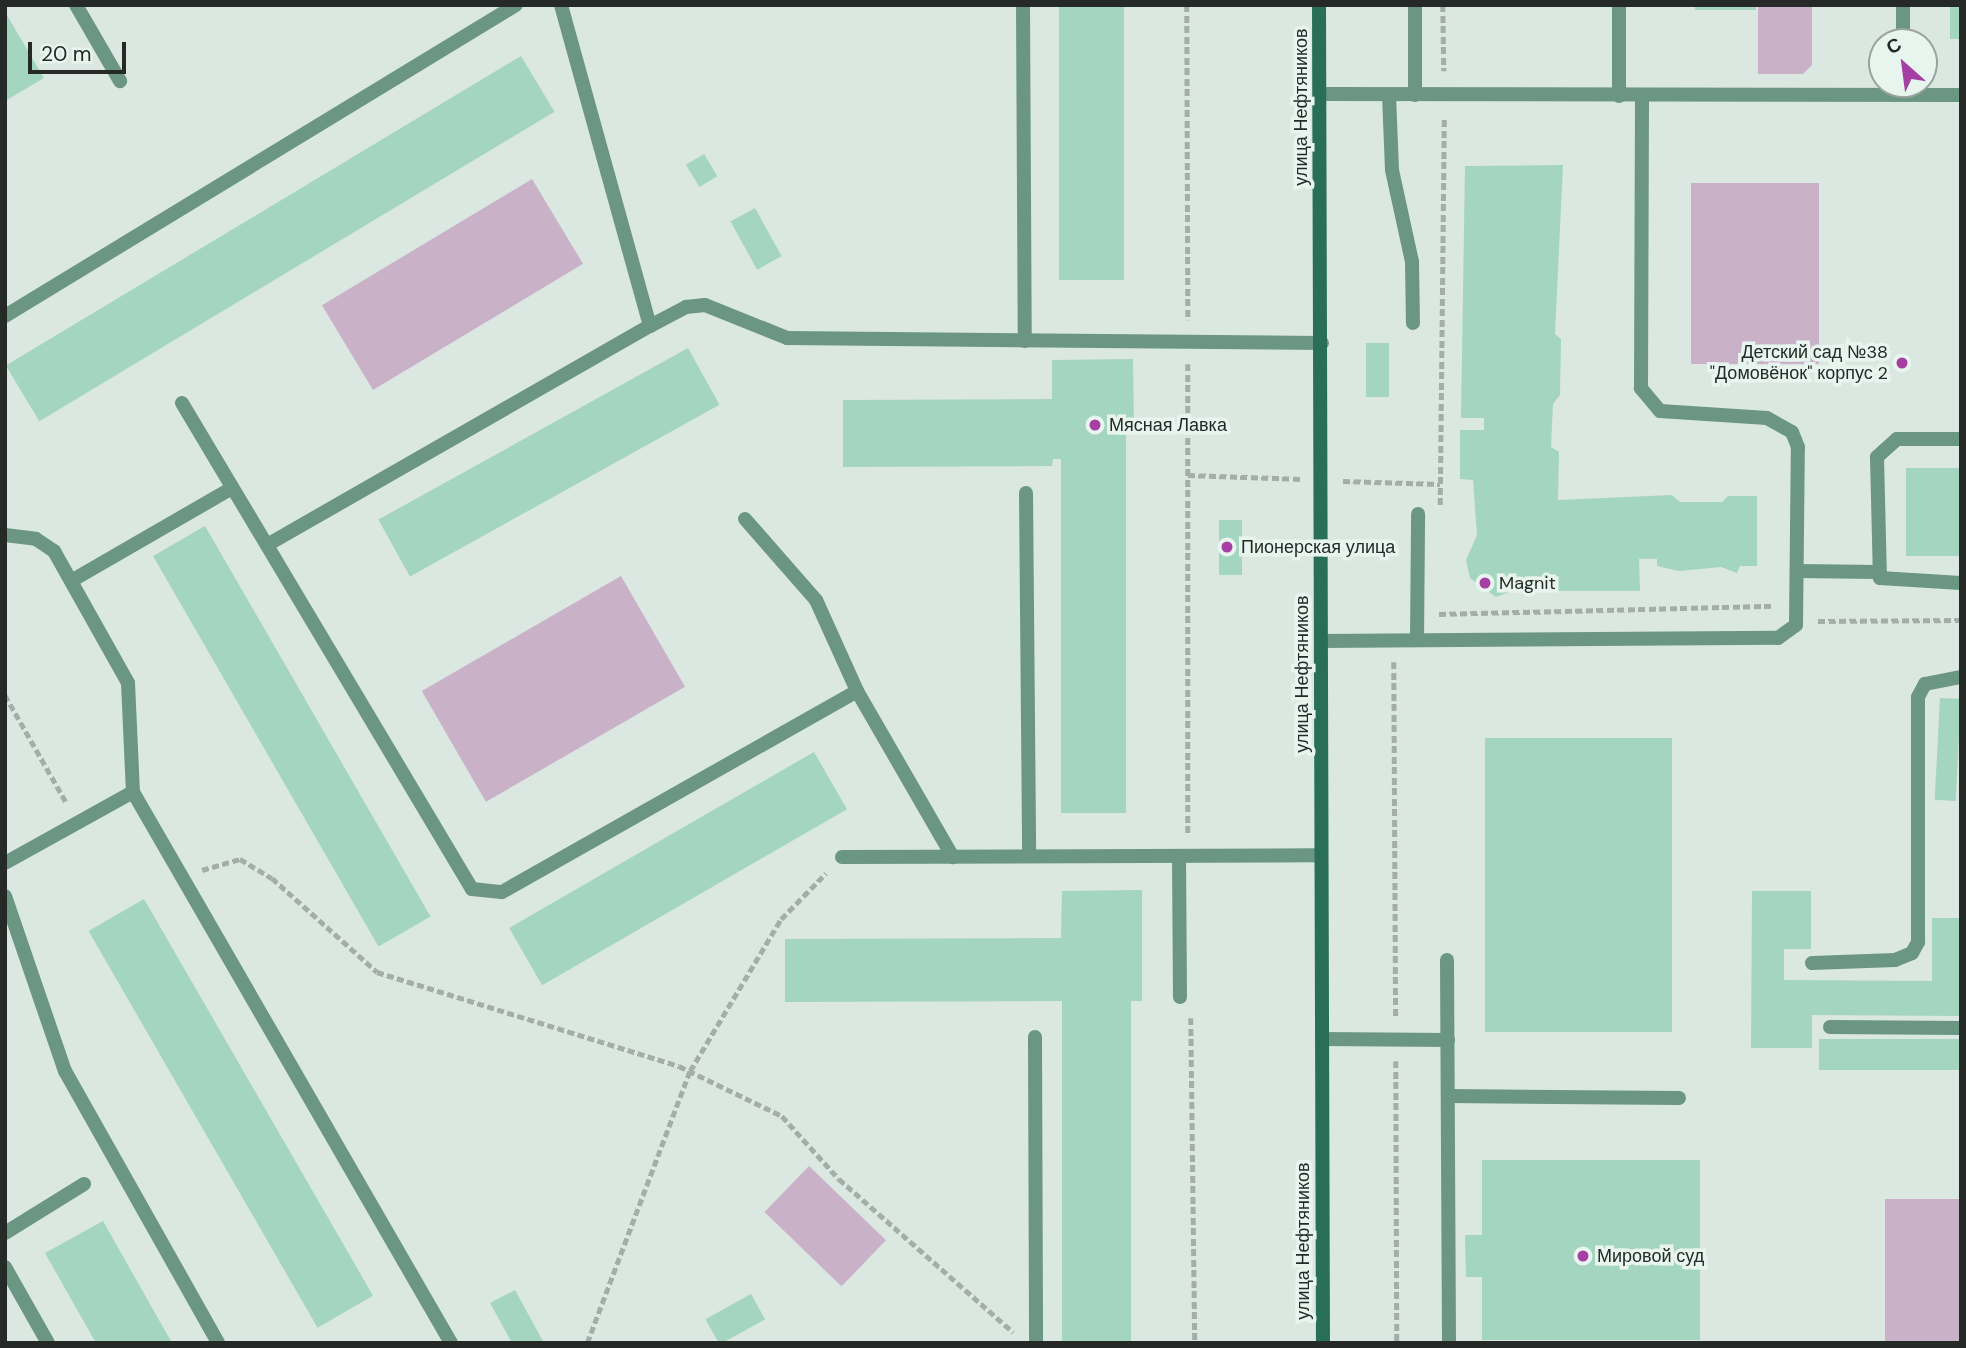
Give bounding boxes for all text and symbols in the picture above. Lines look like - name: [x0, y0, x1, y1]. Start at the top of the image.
- scale bar: [32, 28, 130, 72]
- street label: улица Нефтяников: [1290, 28, 1312, 186]
- north arrow: [1868, 28, 1938, 98]
- text: С: [1882, 32, 1906, 60]
- text: 20 m: [41, 40, 92, 68]
- place label: Детский сад №38 "Домовёнок" корпус 2: [1710, 342, 1888, 384]
- marker: Детский сад №38 "Домовёнок" корпус 2: [1894, 355, 1910, 371]
- place label: Мясная Лавка: [1109, 414, 1227, 436]
- marker: Мясная Лавка: [1087, 417, 1103, 433]
- place label: Пионерская улица: [1241, 536, 1395, 558]
- marker: Пионерская улица: [1219, 539, 1235, 555]
- place label: Magnit: [1499, 572, 1556, 594]
- marker: Magnit: [1477, 575, 1493, 591]
- street label: улица Нефтяников: [1291, 595, 1313, 753]
- street label: улица Нефтяников: [1292, 1162, 1314, 1320]
- place label: Мировой суд: [1597, 1245, 1704, 1267]
- marker: Мировой суд: [1575, 1248, 1591, 1264]

